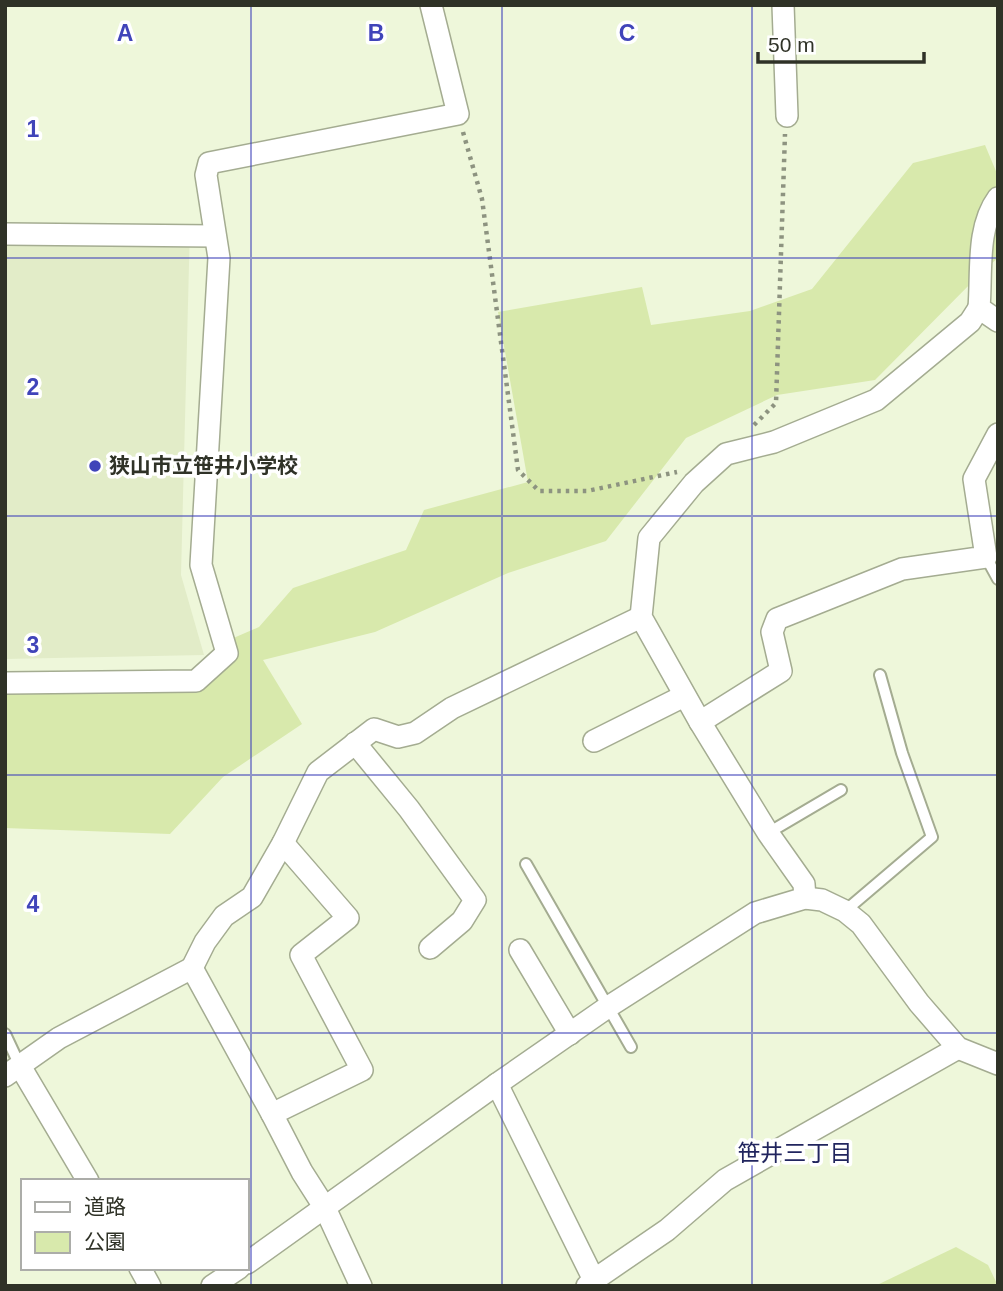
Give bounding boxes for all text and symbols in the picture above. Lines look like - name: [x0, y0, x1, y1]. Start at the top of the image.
- text: A: [117, 20, 133, 46]
- text: B: [368, 20, 384, 46]
- text: C: [619, 20, 635, 46]
- scale bar: [758, 21, 924, 65]
- text: 50 m: [768, 33, 815, 56]
- text: 1: [27, 116, 40, 142]
- text: 2: [27, 374, 39, 400]
- place label: 狭山市立笹井小学校: [109, 454, 298, 477]
- marker: 狭山市立笹井小学校: [87, 458, 103, 474]
- text: 3: [27, 632, 39, 658]
- text: 4: [27, 891, 40, 917]
- district label: 笹井三丁目: [738, 1140, 853, 1166]
- legend: [21, 1179, 248, 1270]
- text: 道路: [84, 1195, 126, 1218]
- text: 公園: [84, 1230, 126, 1253]

